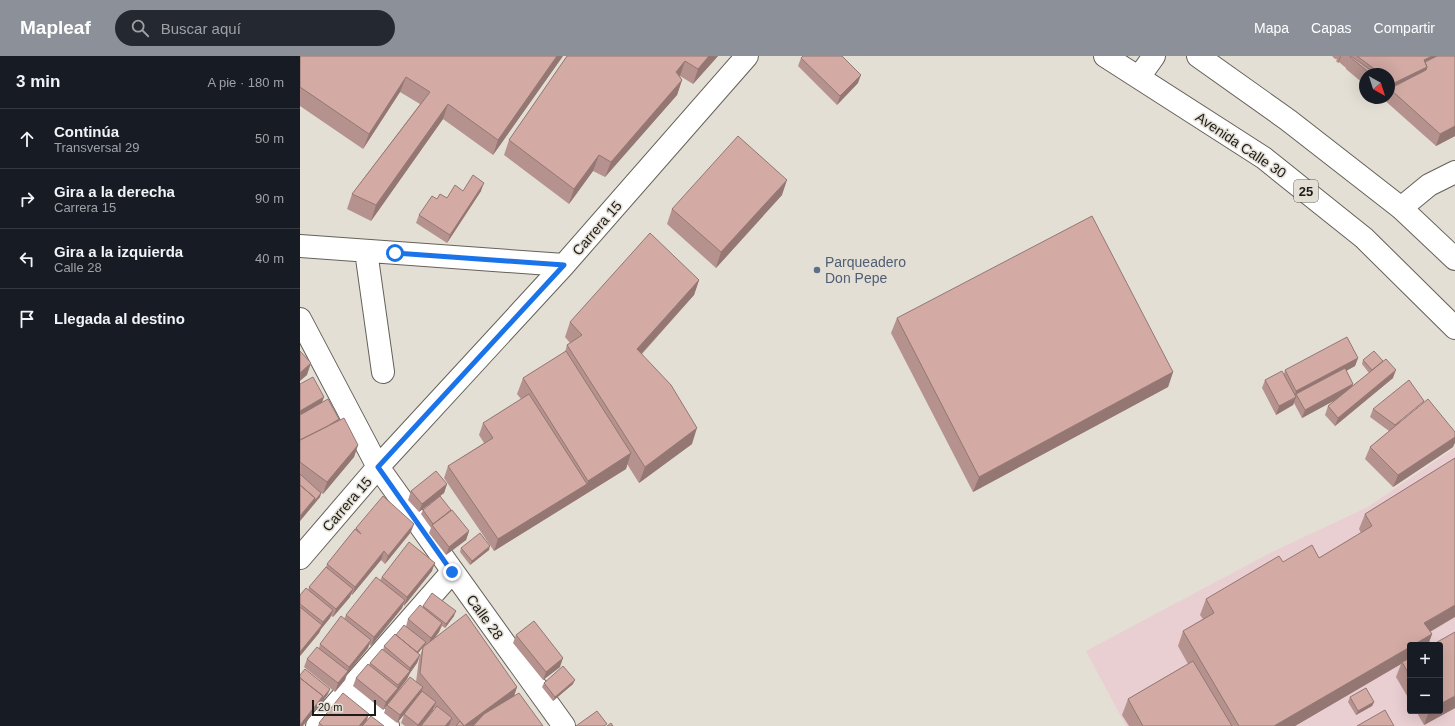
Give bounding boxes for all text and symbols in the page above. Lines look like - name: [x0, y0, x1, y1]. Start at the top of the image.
- search box: [115, 10, 395, 46]
- text: Mapleaf: [20, 17, 91, 38]
- icon: search: [129, 17, 151, 39]
- text: Buscar aquí: [161, 20, 241, 37]
- text: Mapa: [1254, 20, 1289, 36]
- text: Capas: [1311, 20, 1352, 36]
- text: Compartir: [1374, 20, 1435, 36]
- north arrow: [1359, 68, 1395, 104]
- text: 3 min: [16, 72, 60, 91]
- text: A pie · 180 m: [207, 75, 284, 90]
- street label: Avenida Calle 30: [1193, 109, 1289, 181]
- text: Continúa: [54, 123, 119, 140]
- icon: ahead: [16, 128, 38, 150]
- text: 50 m: [255, 131, 284, 146]
- text: Transversal 29: [54, 140, 140, 155]
- road number: 25: [1294, 180, 1318, 202]
- text: Gira a la derecha: [54, 183, 175, 200]
- icon: right: [16, 188, 38, 210]
- text: 90 m: [255, 191, 284, 206]
- street label: Carrera 15: [569, 197, 625, 259]
- text: Carrera 15: [54, 200, 116, 215]
- text: Gira a la izquierda: [54, 243, 183, 260]
- route start: [386, 244, 404, 262]
- icon: left: [16, 248, 38, 270]
- text: 40 m: [255, 251, 284, 266]
- place label: Parqueadero Don Pepe: [825, 254, 906, 286]
- text: Calle 28: [54, 260, 102, 275]
- marker: Parqueadero Don Pepe: [812, 265, 822, 275]
- icon: arrive: [16, 308, 38, 330]
- text: Llegada al destino: [54, 310, 185, 327]
- street label: Carrera 15: [319, 473, 375, 535]
- route end: [443, 563, 461, 581]
- street label: Calle 28: [463, 592, 507, 643]
- map controls: [1407, 642, 1443, 714]
- button: +: [1407, 642, 1443, 678]
- button: −: [1407, 678, 1443, 714]
- scale bar: [312, 698, 376, 717]
- text: 20 m: [318, 701, 342, 713]

